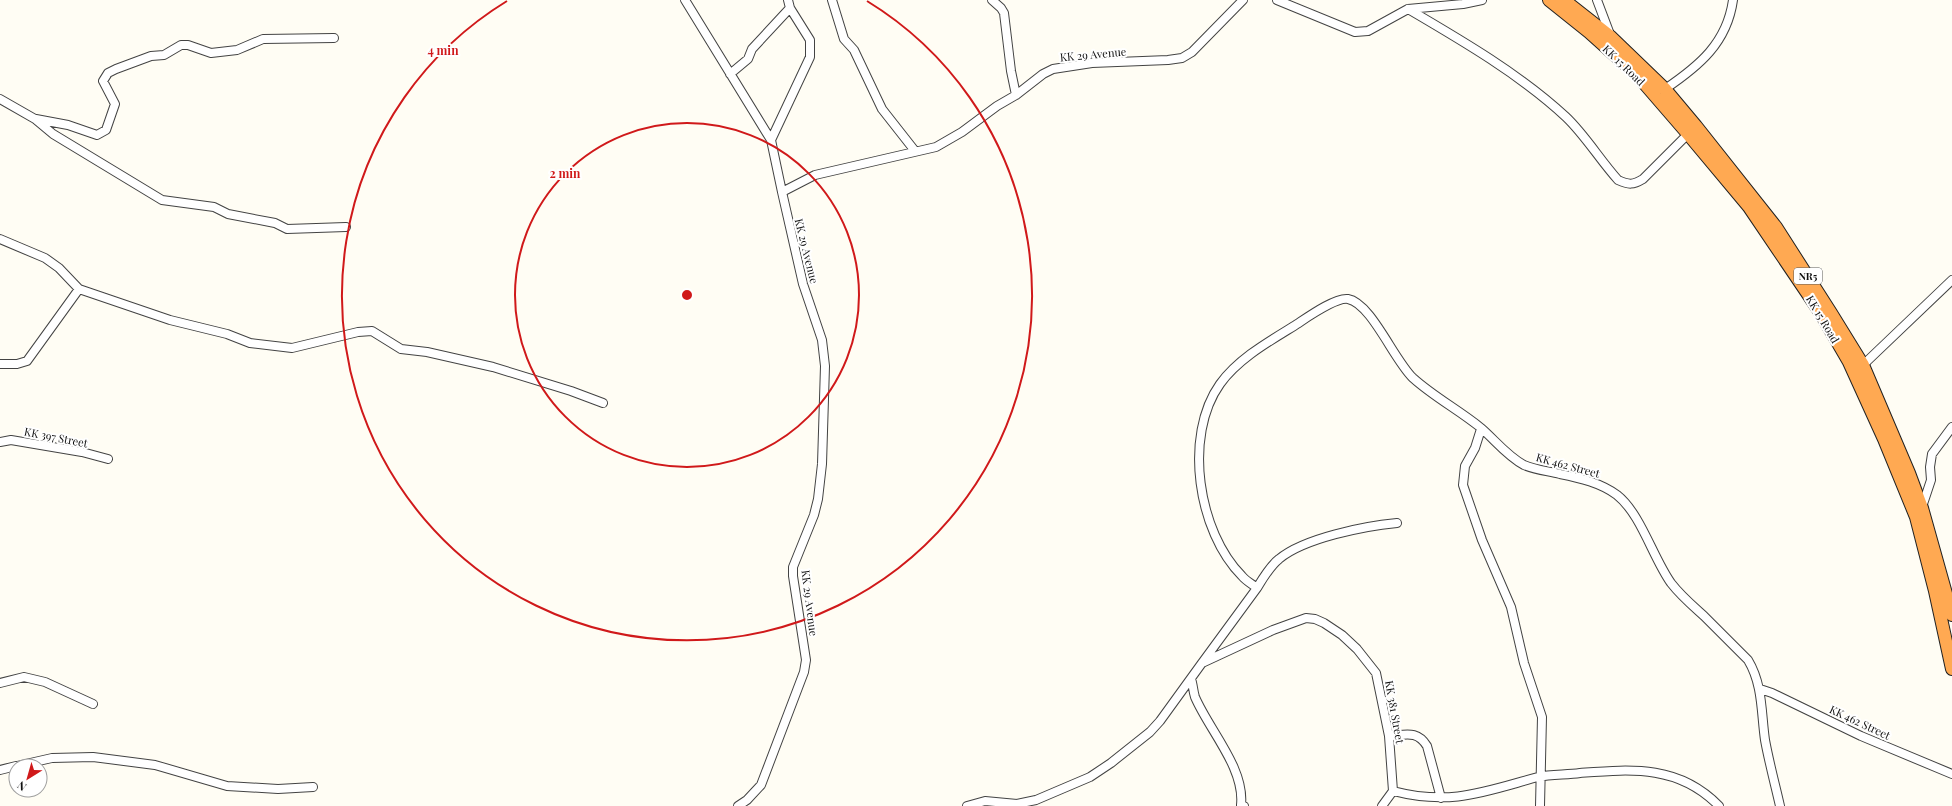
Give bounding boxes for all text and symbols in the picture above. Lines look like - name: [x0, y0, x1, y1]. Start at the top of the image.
- street label: KK 15 Road: [1600, 41, 1649, 89]
- text: 4 min: [427, 42, 459, 58]
- street label: KK 29 Avenue: [1059, 44, 1127, 64]
- text: 2 min: [550, 165, 581, 181]
- street label: KK 29 Avenue: [792, 217, 822, 286]
- road number: NR5: [1794, 268, 1822, 284]
- centre of rings: [680, 288, 694, 302]
- street label: KK 15 Road: [1803, 292, 1843, 346]
- street label: KK 397 Street: [23, 424, 89, 451]
- street label: KK 462 Street: [1534, 449, 1602, 481]
- street label: KK 29 Avenue: [798, 569, 822, 637]
- street label: KK 381 Street: [1382, 679, 1408, 745]
- street label: KK 462 Street: [1827, 701, 1893, 743]
- north arrow: [8, 758, 48, 798]
- text: N: [14, 778, 29, 795]

